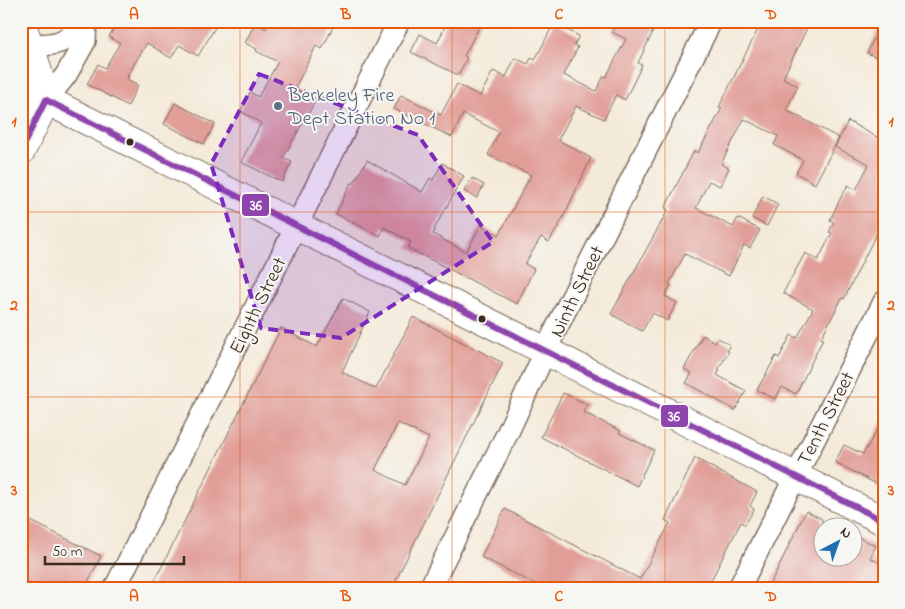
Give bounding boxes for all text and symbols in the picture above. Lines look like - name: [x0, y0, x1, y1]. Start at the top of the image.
- text: A: [129, 3, 139, 27]
- text: B: [340, 3, 352, 27]
- text: C: [555, 3, 564, 27]
- text: D: [764, 3, 777, 27]
- place label: Berkeley Fire Dept Station No 1: [287, 82, 435, 134]
- marker: Berkeley Fire Dept Station No 1: [272, 100, 284, 112]
- text: 1: [11, 110, 17, 134]
- text: 1: [888, 110, 894, 134]
- unlabelled marker: [125, 137, 135, 147]
- line badge: 36: [241, 193, 270, 217]
- text: 36: [249, 196, 263, 217]
- street label: Ninth Street: [544, 241, 613, 343]
- street label: Eighth Street: [223, 252, 296, 360]
- text: 2: [9, 294, 18, 318]
- text: 2: [886, 294, 895, 318]
- unlabelled marker: [477, 314, 487, 324]
- street label: Tenth Street: [791, 367, 863, 471]
- line badge: 36: [660, 404, 689, 428]
- text: 36: [667, 407, 681, 428]
- text: 3: [10, 479, 18, 503]
- text: 3: [887, 479, 895, 503]
- north arrow: [812, 516, 862, 566]
- text: N: [835, 522, 856, 544]
- scale bar: [45, 534, 184, 566]
- text: 50 m: [52, 541, 83, 563]
- text: A: [129, 585, 139, 609]
- text: B: [340, 585, 352, 609]
- text: C: [555, 585, 564, 609]
- text: D: [764, 585, 777, 609]

